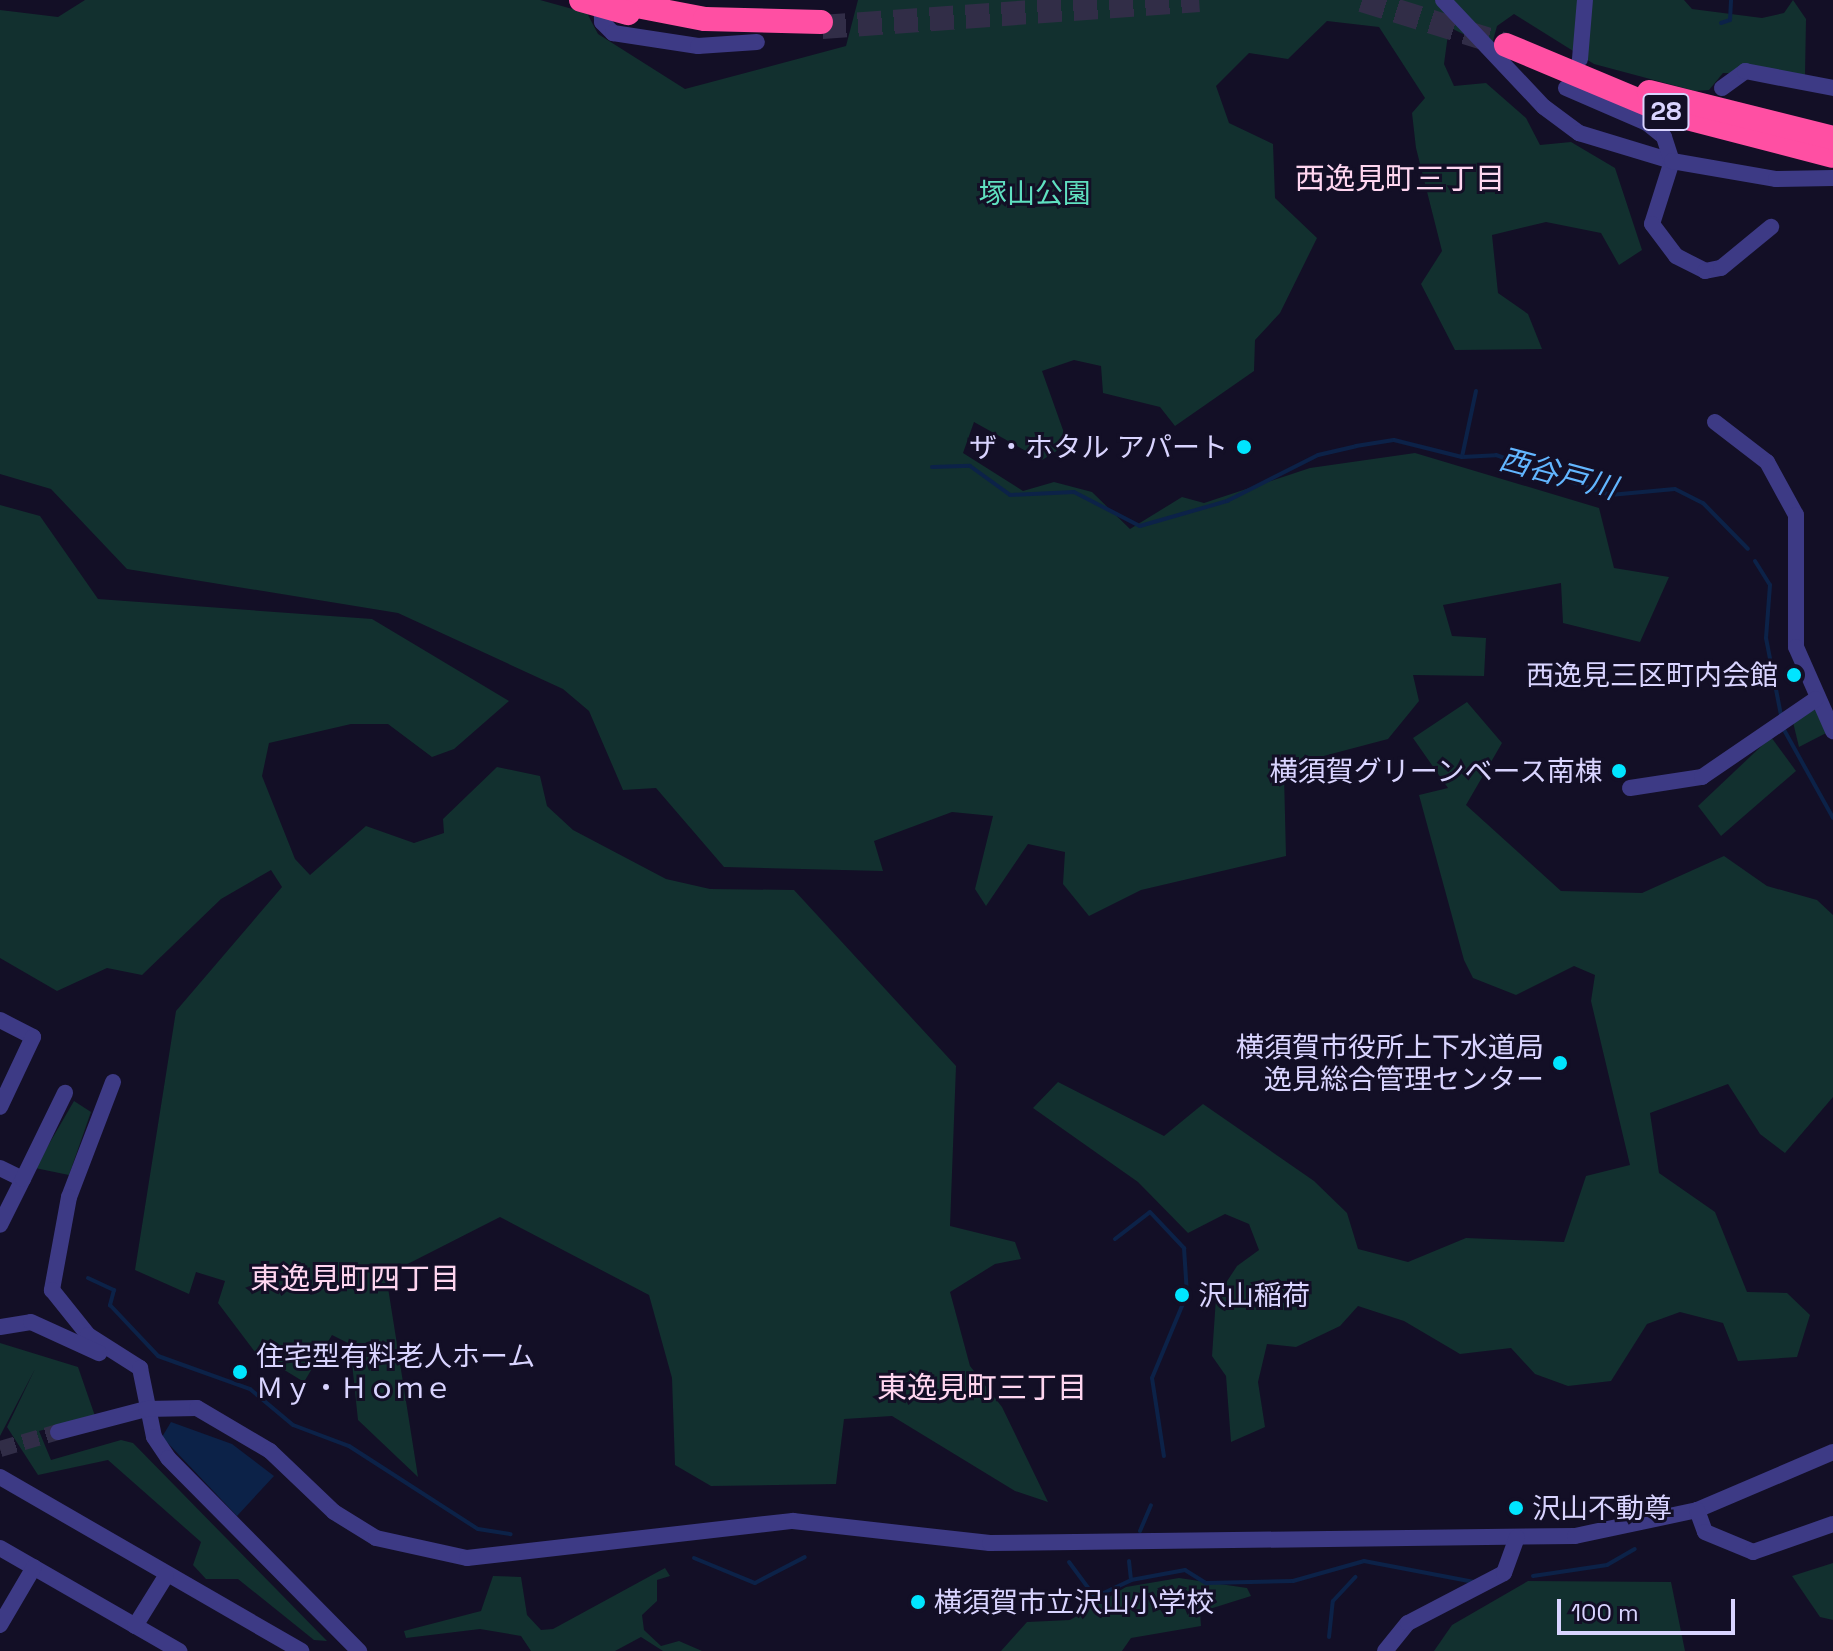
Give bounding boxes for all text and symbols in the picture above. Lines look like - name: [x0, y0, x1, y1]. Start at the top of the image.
- road number: 28: [1642, 90, 1690, 134]
- district label: 西逸見町三丁目: [1295, 161, 1505, 197]
- park label: 塚山公園: [979, 176, 1091, 210]
- place label: ザ・ホタル アパート: [969, 430, 1228, 464]
- marker: ザ・ホタル アパート: [1235, 438, 1253, 456]
- water label: 西谷戸川: [1495, 441, 1621, 507]
- place label: 西逸見三区町内会館: [1526, 658, 1778, 692]
- marker: 西逸見三区町内会館: [1785, 666, 1803, 684]
- place label: 横須賀グリーンベース南棟: [1267, 754, 1603, 788]
- marker: 横須賀グリーンベース南棟: [1610, 762, 1628, 780]
- place label: 横須賀市役所上下水道局 逸見総合管理センター: [1236, 1030, 1544, 1096]
- marker: 横須賀市役所上下水道局 逸見総合管理センター: [1551, 1054, 1569, 1072]
- district label: 東逸見町四丁目: [250, 1261, 460, 1297]
- place label: 沢山稲荷: [1198, 1278, 1310, 1312]
- marker: 沢山稲荷: [1173, 1286, 1191, 1304]
- place label: 住宅型有料老人ホーム Ｍｙ・Ｈｏｍｅ: [256, 1339, 536, 1405]
- marker: 住宅型有料老人ホーム Ｍｙ・Ｈｏｍｅ: [231, 1363, 249, 1381]
- district label: 東逸見町三丁目: [877, 1370, 1087, 1406]
- place label: 沢山不動尊: [1532, 1491, 1672, 1525]
- marker: 沢山不動尊: [1507, 1499, 1525, 1517]
- scale bar: [1561, 1583, 1739, 1633]
- place label: 横須賀市立沢山小学校: [934, 1585, 1214, 1619]
- marker: 横須賀市立沢山小学校: [909, 1593, 927, 1611]
- text: 100 m: [1571, 1597, 1639, 1628]

